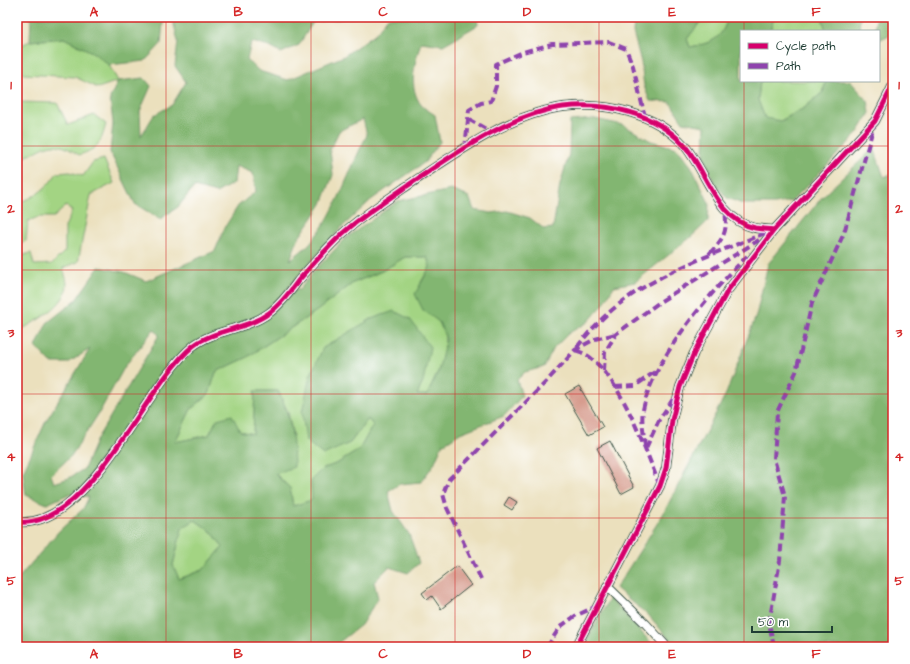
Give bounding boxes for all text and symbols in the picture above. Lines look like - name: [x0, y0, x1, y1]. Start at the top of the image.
- text: A: [90, 3, 99, 21]
- text: B: [233, 3, 243, 21]
- text: C: [378, 3, 388, 21]
- text: D: [523, 3, 532, 21]
- text: E: [668, 3, 676, 21]
- text: F: [811, 3, 821, 21]
- legend: [740, 30, 880, 82]
- text: Cycle path: [776, 38, 835, 56]
- text: Path: [776, 58, 801, 75]
- text: 1: [10, 76, 12, 94]
- text: 1: [898, 76, 900, 94]
- text: 2: [6, 200, 15, 218]
- text: 2: [894, 200, 903, 218]
- text: 3: [7, 324, 15, 342]
- text: 3: [895, 324, 903, 342]
- text: 4: [7, 448, 16, 466]
- text: 4: [895, 448, 904, 466]
- text: 5: [6, 572, 16, 590]
- text: 5: [894, 572, 904, 590]
- scale bar: [752, 608, 832, 634]
- text: 50 m: [758, 614, 789, 631]
- text: A: [90, 645, 99, 663]
- text: B: [233, 645, 243, 663]
- text: C: [378, 645, 388, 663]
- text: D: [523, 645, 532, 663]
- text: E: [668, 645, 676, 663]
- text: F: [811, 645, 821, 663]

